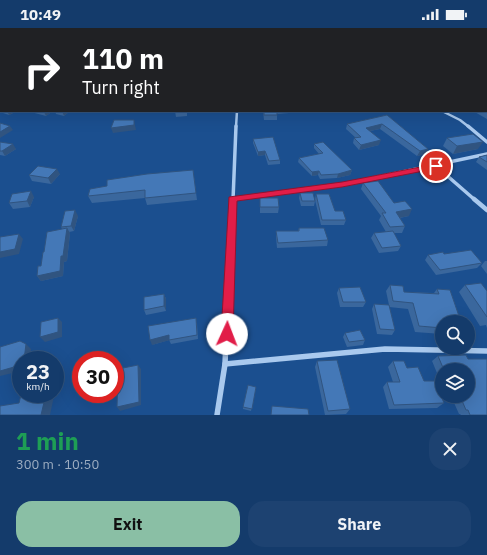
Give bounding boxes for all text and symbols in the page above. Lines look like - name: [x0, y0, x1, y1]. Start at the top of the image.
- text: 10:49: [20, 5, 61, 24]
- text: 110 m: [82, 40, 164, 77]
- icon: right: [16, 44, 68, 96]
- text: Turn right: [82, 76, 160, 99]
- pin: [419, 149, 453, 183]
- icon: arrive: [425, 155, 447, 177]
- position arrow: [206, 313, 248, 355]
- map controls: [435, 315, 475, 403]
- button: search: [435, 315, 475, 355]
- speed limit sign: 30: [72, 351, 124, 403]
- text: 23: [26, 358, 50, 385]
- button: layers: [435, 363, 475, 403]
- text: km/h: [26, 380, 50, 393]
- text: 1 min: [16, 425, 79, 457]
- button: close: [429, 428, 471, 470]
- text: 300 m · 10:50: [16, 456, 99, 473]
- button: Exit: [16, 501, 240, 547]
- button: Share: [248, 501, 471, 547]

